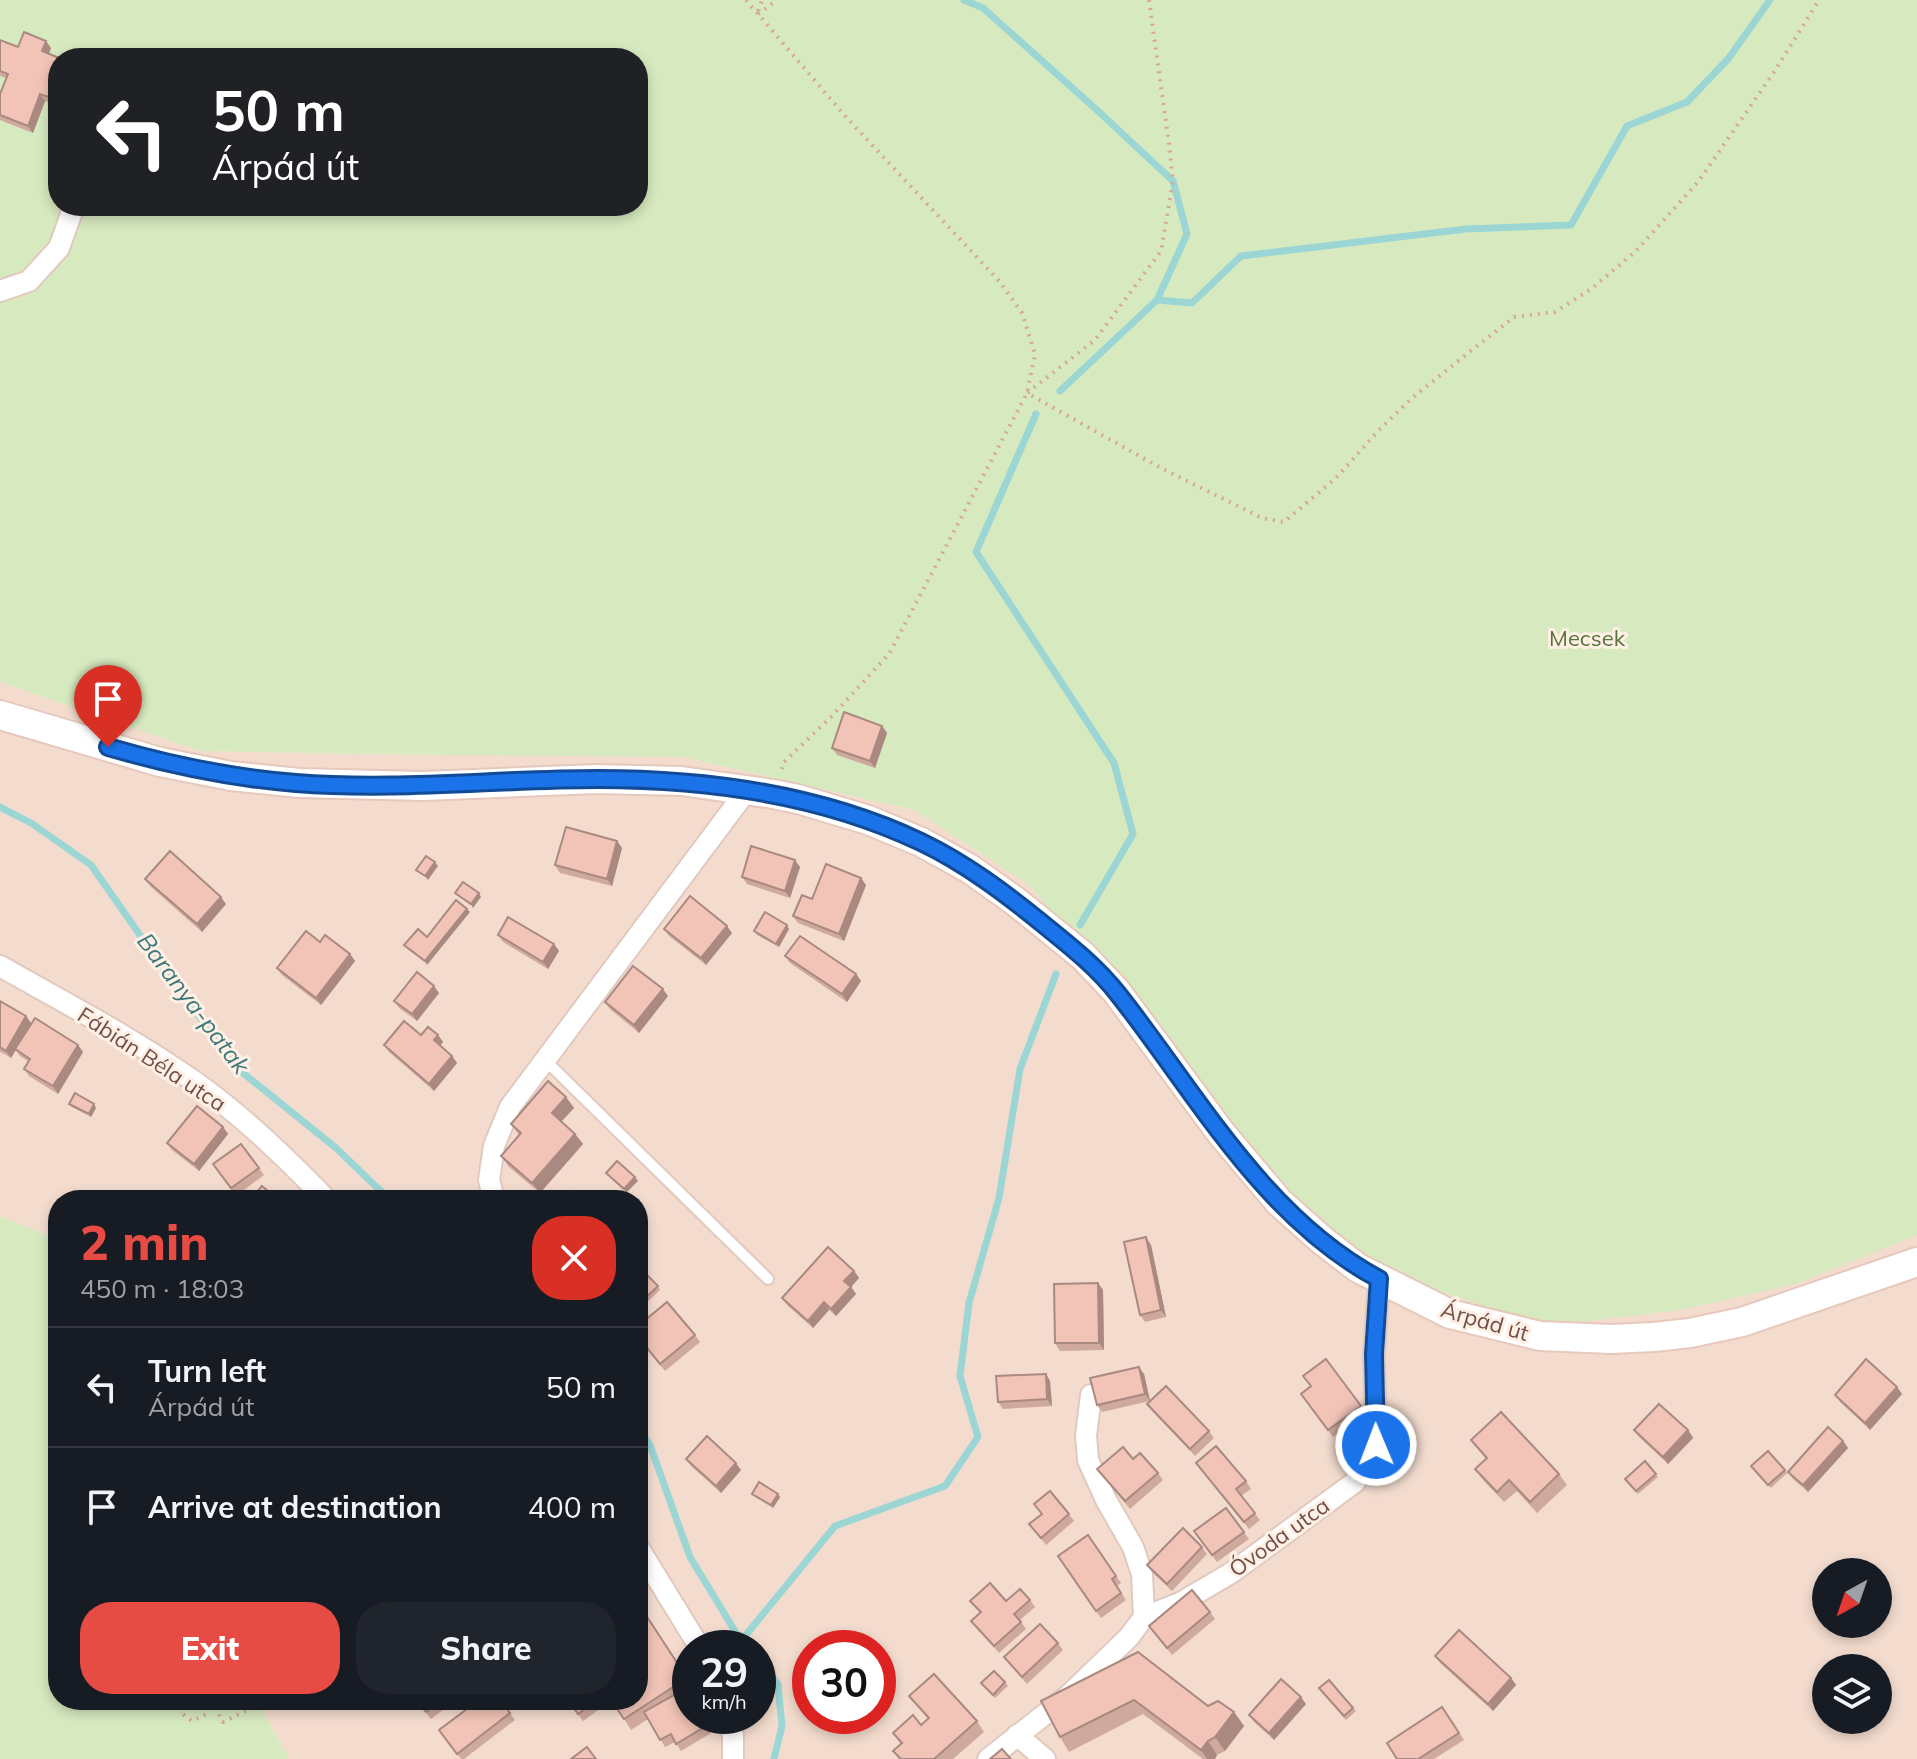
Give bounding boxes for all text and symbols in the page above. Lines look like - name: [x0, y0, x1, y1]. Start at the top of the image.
- text: 50 m: [212, 75, 345, 145]
- icon: left: [80, 80, 184, 184]
- text: Árpád út: [212, 144, 359, 189]
- park label: Mecsek: [1549, 624, 1626, 652]
- pin: [74, 665, 142, 747]
- icon: arrive: [86, 677, 130, 721]
- water label: Baranya-patak: [131, 927, 257, 1080]
- street label: Fábián Béla utca: [73, 1001, 231, 1117]
- text: 2 min: [80, 1212, 209, 1272]
- button: close: [532, 1216, 616, 1300]
- text: 450 m · 18:03: [80, 1272, 244, 1305]
- street label: Árpád út: [1438, 1295, 1532, 1347]
- text: Turn left: [148, 1352, 266, 1390]
- icon: left: [80, 1365, 124, 1409]
- text: 50 m: [546, 1368, 616, 1406]
- text: Árpád út: [148, 1390, 254, 1423]
- position arrow: [1334, 1403, 1418, 1487]
- icon: arrive: [80, 1485, 124, 1529]
- text: Arrive at destination: [148, 1488, 442, 1526]
- text: 400 m: [528, 1488, 616, 1526]
- street label: Óvoda utca: [1223, 1491, 1335, 1583]
- north arrow: [1812, 1558, 1892, 1638]
- map controls: [1812, 1558, 1892, 1734]
- button: Exit: [80, 1602, 340, 1694]
- button: Share: [356, 1602, 616, 1694]
- speed limit sign: 30: [792, 1630, 896, 1734]
- text: 29: [700, 1647, 748, 1697]
- button: layers: [1812, 1654, 1892, 1734]
- text: km/h: [701, 1689, 747, 1714]

